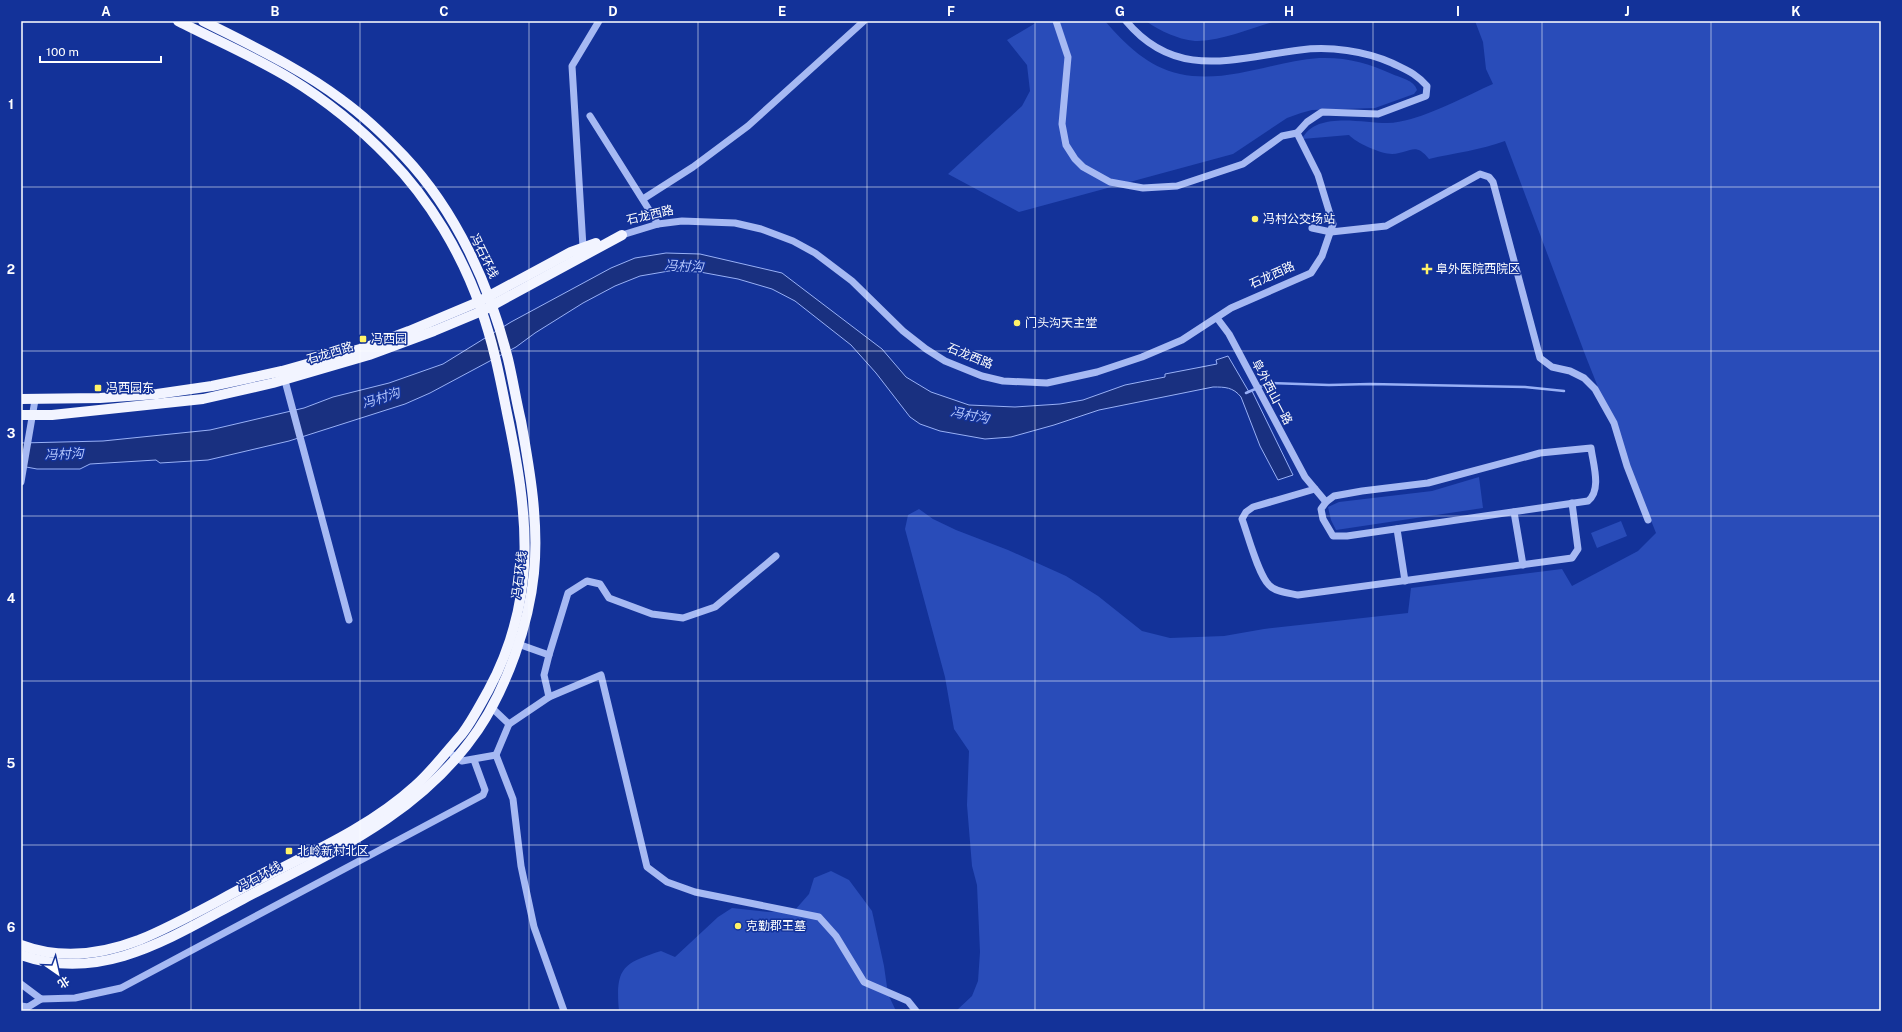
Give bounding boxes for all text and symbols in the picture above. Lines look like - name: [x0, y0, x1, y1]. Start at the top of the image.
- text: A: [101, 4, 111, 19]
- text: B: [271, 4, 280, 19]
- text: C: [439, 4, 449, 19]
- text: D: [608, 4, 618, 19]
- text: E: [778, 4, 786, 19]
- text: F: [947, 4, 955, 19]
- text: G: [1115, 4, 1125, 19]
- text: H: [1284, 4, 1294, 19]
- text: I: [1456, 4, 1460, 19]
- text: J: [1624, 4, 1630, 19]
- text: K: [1791, 4, 1801, 19]
- scale bar: [40, 38, 161, 64]
- text: 100 m: [46, 45, 79, 59]
- text: 1: [8, 97, 14, 112]
- street label: 石龙西路: [625, 203, 675, 227]
- place label: 冯村公交场站: [1263, 212, 1335, 226]
- marker: 冯村公交场站: [1250, 214, 1260, 224]
- street label: 冯石环线: [467, 231, 501, 281]
- water label: 冯村沟: [664, 257, 706, 275]
- street label: 石龙西路: [1247, 259, 1297, 291]
- text: 2: [7, 262, 15, 277]
- place label: 阜外医院西院区: [1436, 262, 1520, 276]
- marker: 阜外医院西院区: [1421, 263, 1433, 275]
- place label: 门头沟天主堂: [1025, 316, 1097, 330]
- marker: 门头沟天主堂: [1012, 318, 1022, 328]
- place label: 冯西园: [371, 332, 407, 346]
- marker: 冯西园: [358, 334, 368, 344]
- street label: 石龙西路: [305, 339, 355, 367]
- street label: 石龙西路: [945, 341, 995, 371]
- street label: 阜外西山一路: [1249, 357, 1295, 427]
- place label: 冯西园东: [106, 381, 154, 395]
- marker: 冯西园东: [93, 383, 103, 393]
- water label: 冯村沟: [360, 384, 404, 411]
- water label: 冯村沟: [949, 404, 993, 426]
- text: 3: [7, 426, 16, 441]
- water label: 冯村沟: [44, 446, 86, 462]
- street label: 冯石环线: [509, 550, 529, 600]
- text: 4: [7, 591, 16, 606]
- text: 5: [7, 756, 16, 771]
- place label: 北岭新村北区: [297, 844, 369, 858]
- marker: 北岭新村北区: [284, 846, 294, 856]
- street label: 冯石环线: [235, 859, 283, 893]
- place label: 克勤郡王墓: [746, 919, 806, 933]
- text: 6: [7, 920, 16, 935]
- marker: 克勤郡王墓: [733, 921, 743, 931]
- north arrow: [38, 954, 78, 994]
- text: 北: [56, 974, 72, 990]

